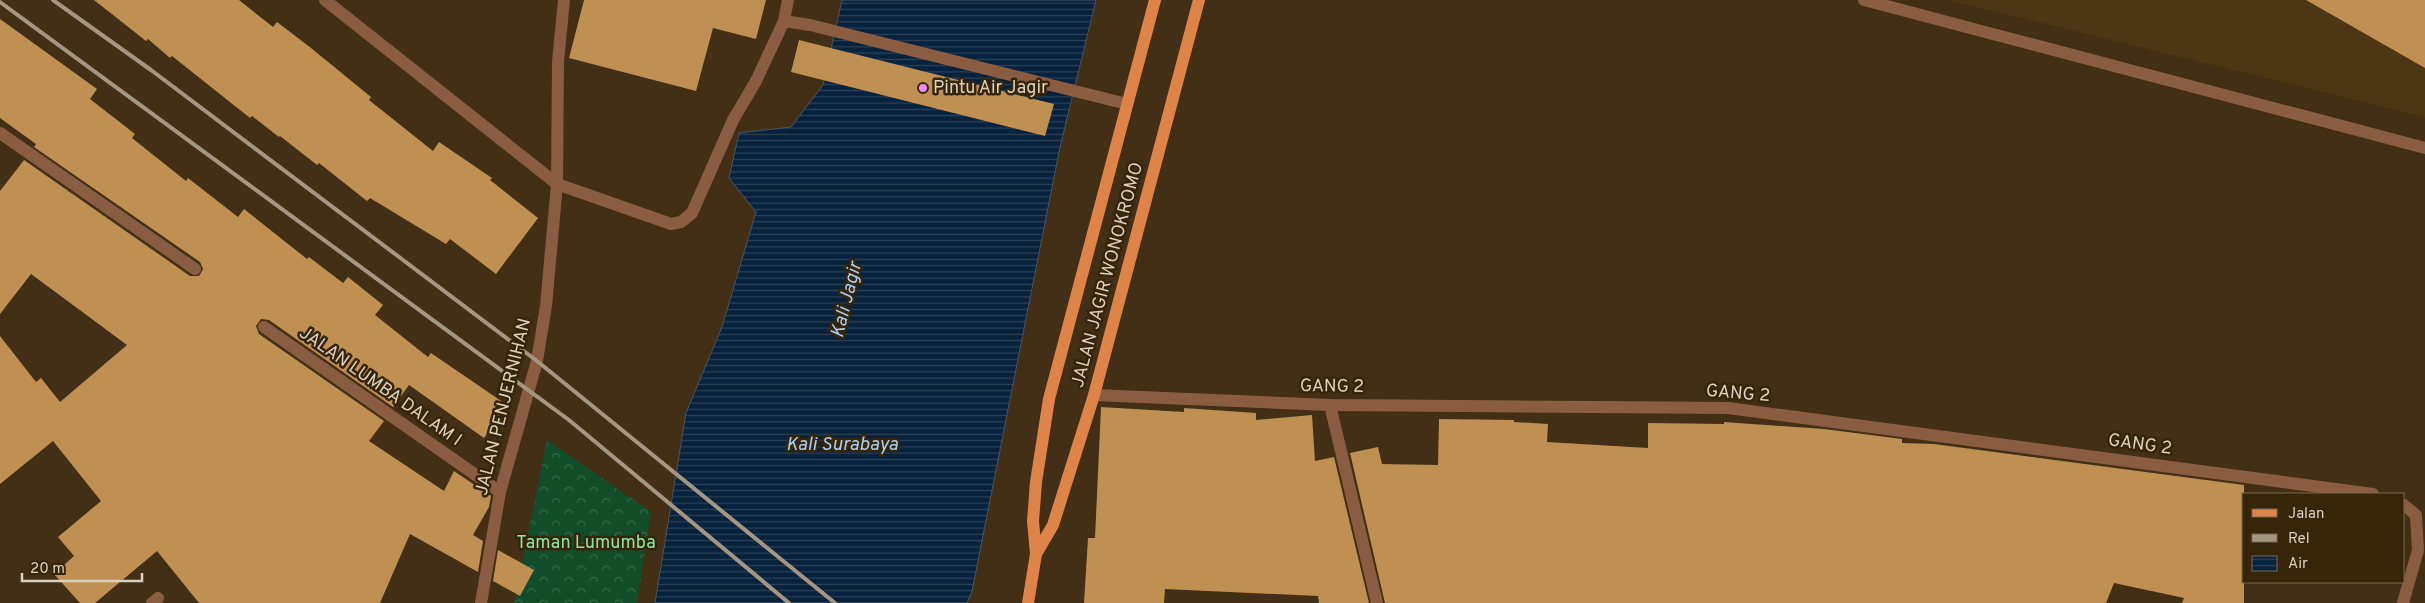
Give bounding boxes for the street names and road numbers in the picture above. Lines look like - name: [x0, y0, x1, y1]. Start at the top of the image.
- street label: JALAN JAGIR WONOKROMO: [1067, 160, 1149, 390]
- street label: JALAN PENJERNIHAN: [471, 316, 537, 498]
- street label: JALAN LUMBA DALAM I: [294, 322, 466, 452]
- street label: GANG 2: [1300, 375, 1364, 399]
- street label: GANG 2: [1705, 380, 1771, 408]
- street label: GANG 2: [2107, 429, 2173, 461]

